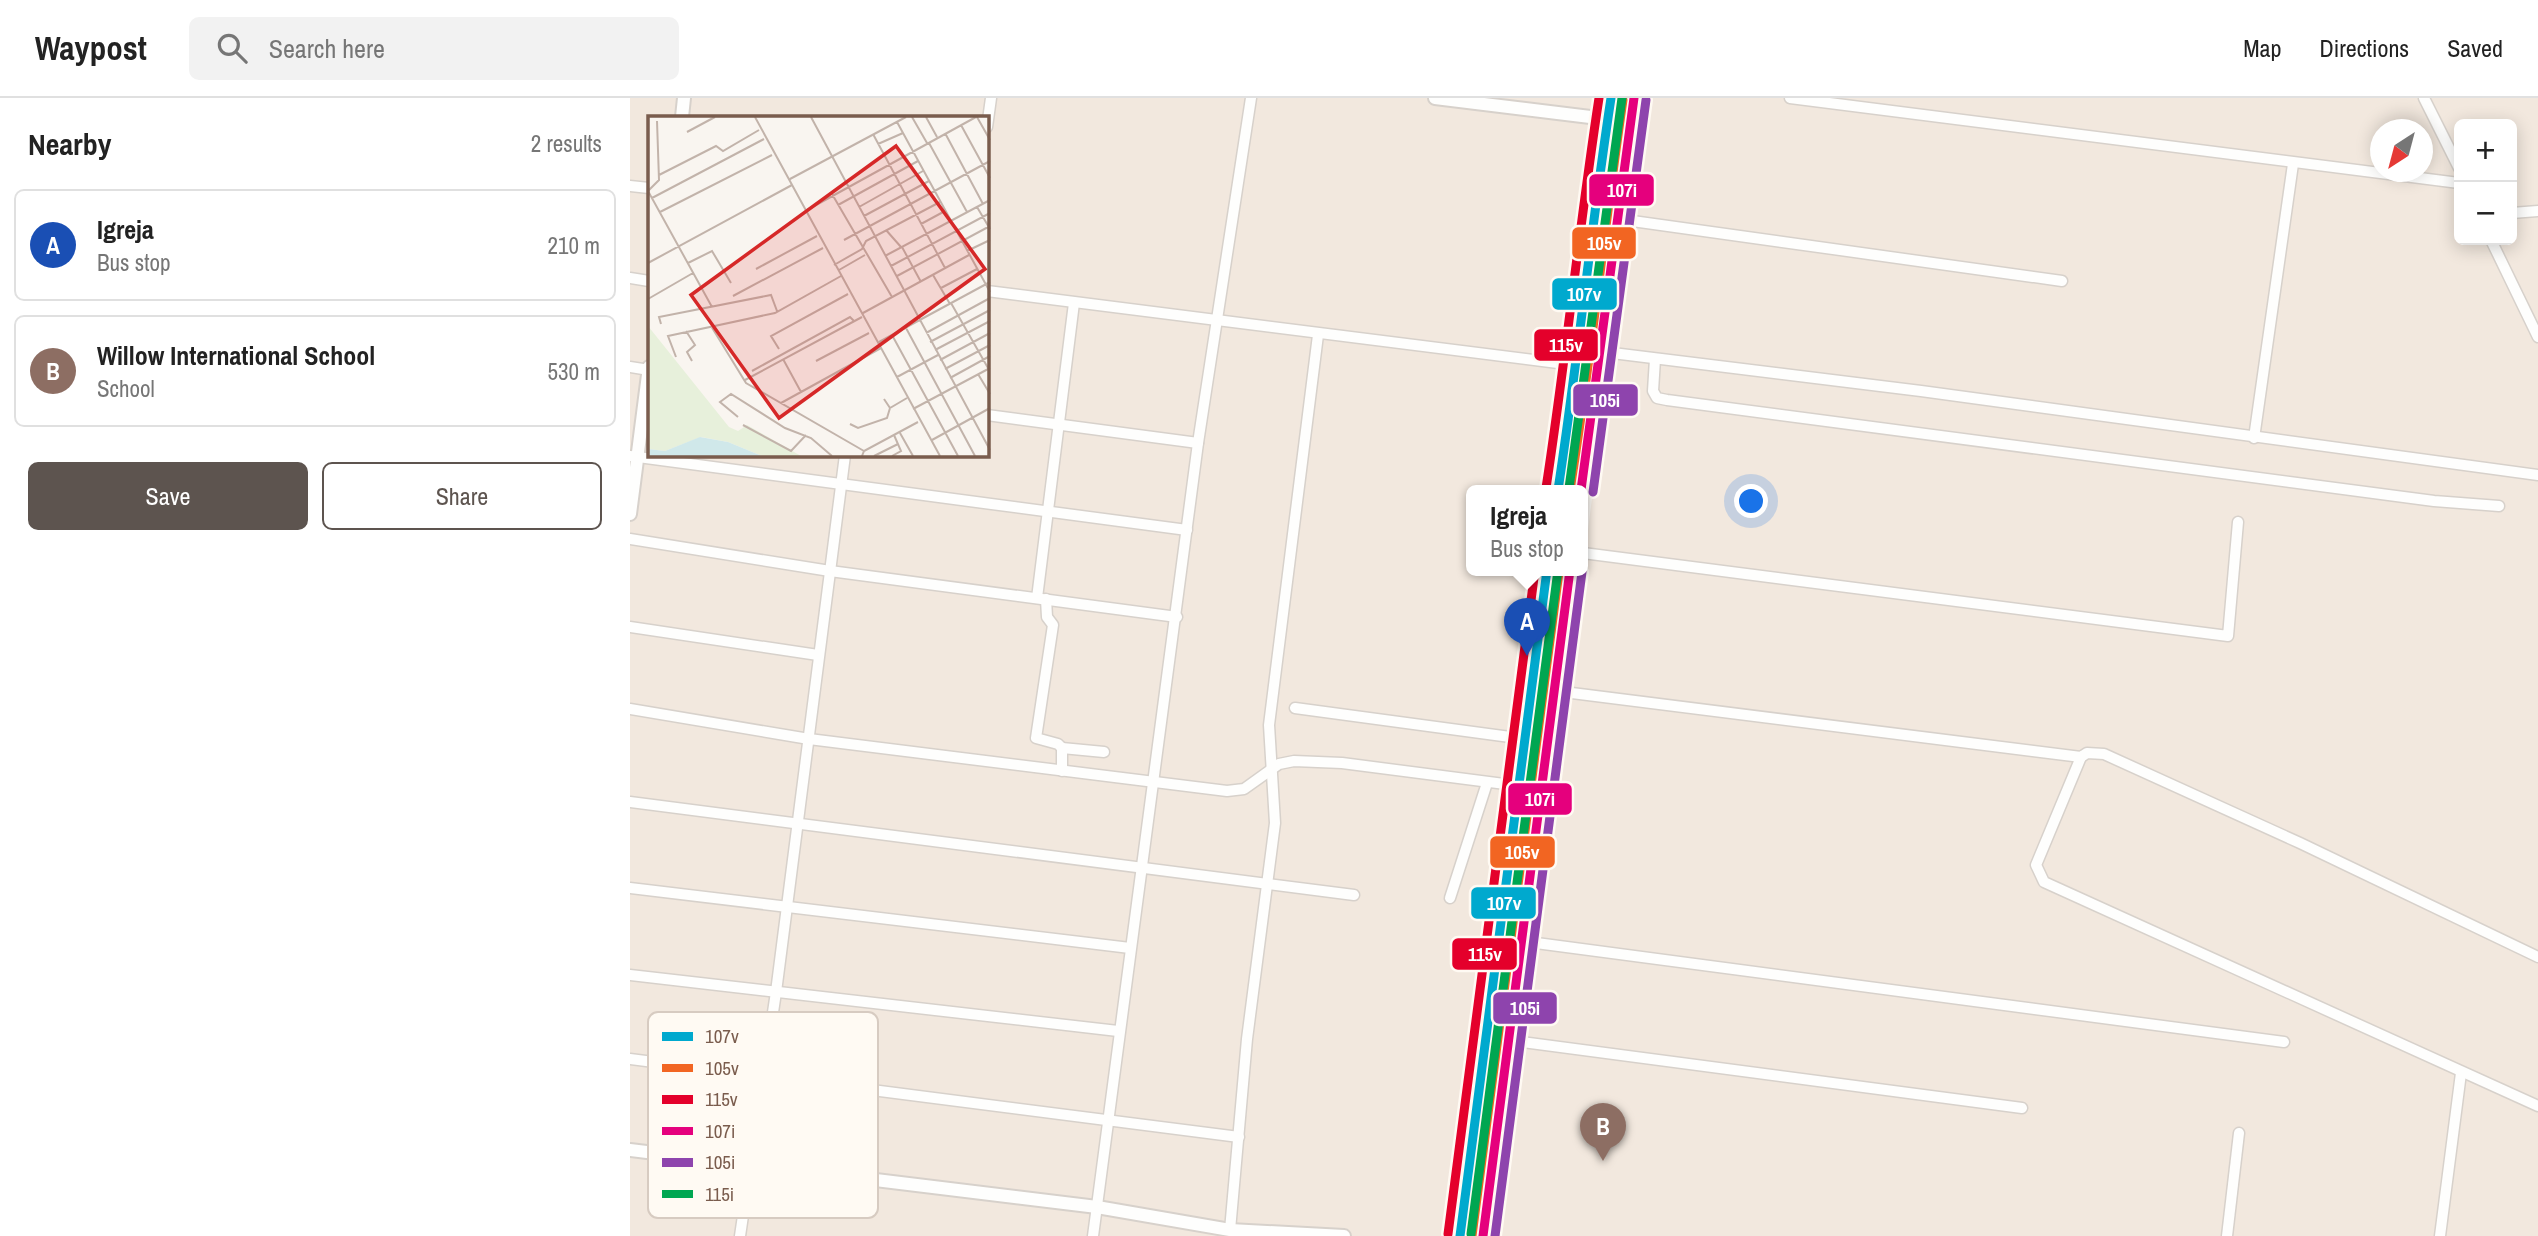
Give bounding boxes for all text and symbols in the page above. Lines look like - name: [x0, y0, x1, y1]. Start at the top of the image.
- search box: [189, 17, 679, 80]
- text: Waypost: [35, 26, 147, 70]
- icon: search: [213, 29, 251, 67]
- text: Search here: [269, 31, 385, 66]
- text: Map: [2243, 32, 2281, 64]
- text: Directions: [2319, 32, 2409, 64]
- text: Saved: [2447, 32, 2503, 64]
- inset map: [648, 116, 989, 457]
- north arrow: [2370, 119, 2433, 182]
- map controls: [2454, 119, 2517, 245]
- button: +: [2454, 119, 2517, 182]
- text: Nearby: [28, 124, 111, 164]
- text: 2 results: [531, 128, 602, 159]
- line badge: 107i: [1588, 173, 1655, 207]
- text: 107i: [1607, 177, 1637, 203]
- button: −: [2454, 182, 2517, 245]
- text: Igreja: [97, 212, 154, 247]
- line badge: 105v: [1571, 226, 1637, 260]
- text: A: [46, 230, 60, 261]
- text: 210 m: [548, 230, 600, 261]
- text: 105v: [1587, 230, 1622, 256]
- text: Bus stop: [97, 247, 170, 278]
- line badge: 107v: [1551, 277, 1618, 311]
- text: 107v: [1567, 281, 1602, 307]
- line badge: 115v: [1533, 328, 1599, 362]
- text: 115v: [1549, 332, 1583, 358]
- text: Willow International School: [97, 338, 375, 373]
- text: B: [46, 356, 60, 387]
- text: 530 m: [548, 356, 600, 387]
- text: School: [97, 373, 155, 404]
- line badge: 105i: [1572, 383, 1639, 417]
- text: 105i: [1590, 387, 1620, 413]
- button: Save: [28, 462, 308, 530]
- button: Share: [322, 462, 602, 530]
- your location: [1734, 484, 1768, 518]
- popup: [1466, 485, 1588, 576]
- text: Igreja: [1490, 498, 1547, 533]
- text: Bus stop: [1490, 533, 1564, 564]
- pin: A: [1504, 598, 1550, 656]
- line badge: 107i: [1507, 782, 1573, 816]
- text: 107i: [1525, 786, 1555, 812]
- line badge: 105v: [1489, 835, 1556, 869]
- text: 105v: [1505, 839, 1540, 865]
- line badge: 107v: [1470, 886, 1537, 920]
- text: 107v: [1487, 890, 1522, 916]
- line badge: 115v: [1451, 937, 1518, 971]
- text: 115v: [1468, 941, 1502, 967]
- line badge: 105i: [1492, 991, 1558, 1025]
- text: 105i: [1510, 995, 1540, 1021]
- legend: [648, 1012, 878, 1218]
- text: 107v: [705, 1023, 739, 1049]
- text: 105v: [705, 1055, 739, 1081]
- text: 115v: [705, 1086, 738, 1112]
- pin: B: [1580, 1103, 1626, 1161]
- text: 107i: [705, 1118, 735, 1144]
- text: 105i: [705, 1149, 735, 1175]
- text: 115i: [705, 1181, 734, 1207]

